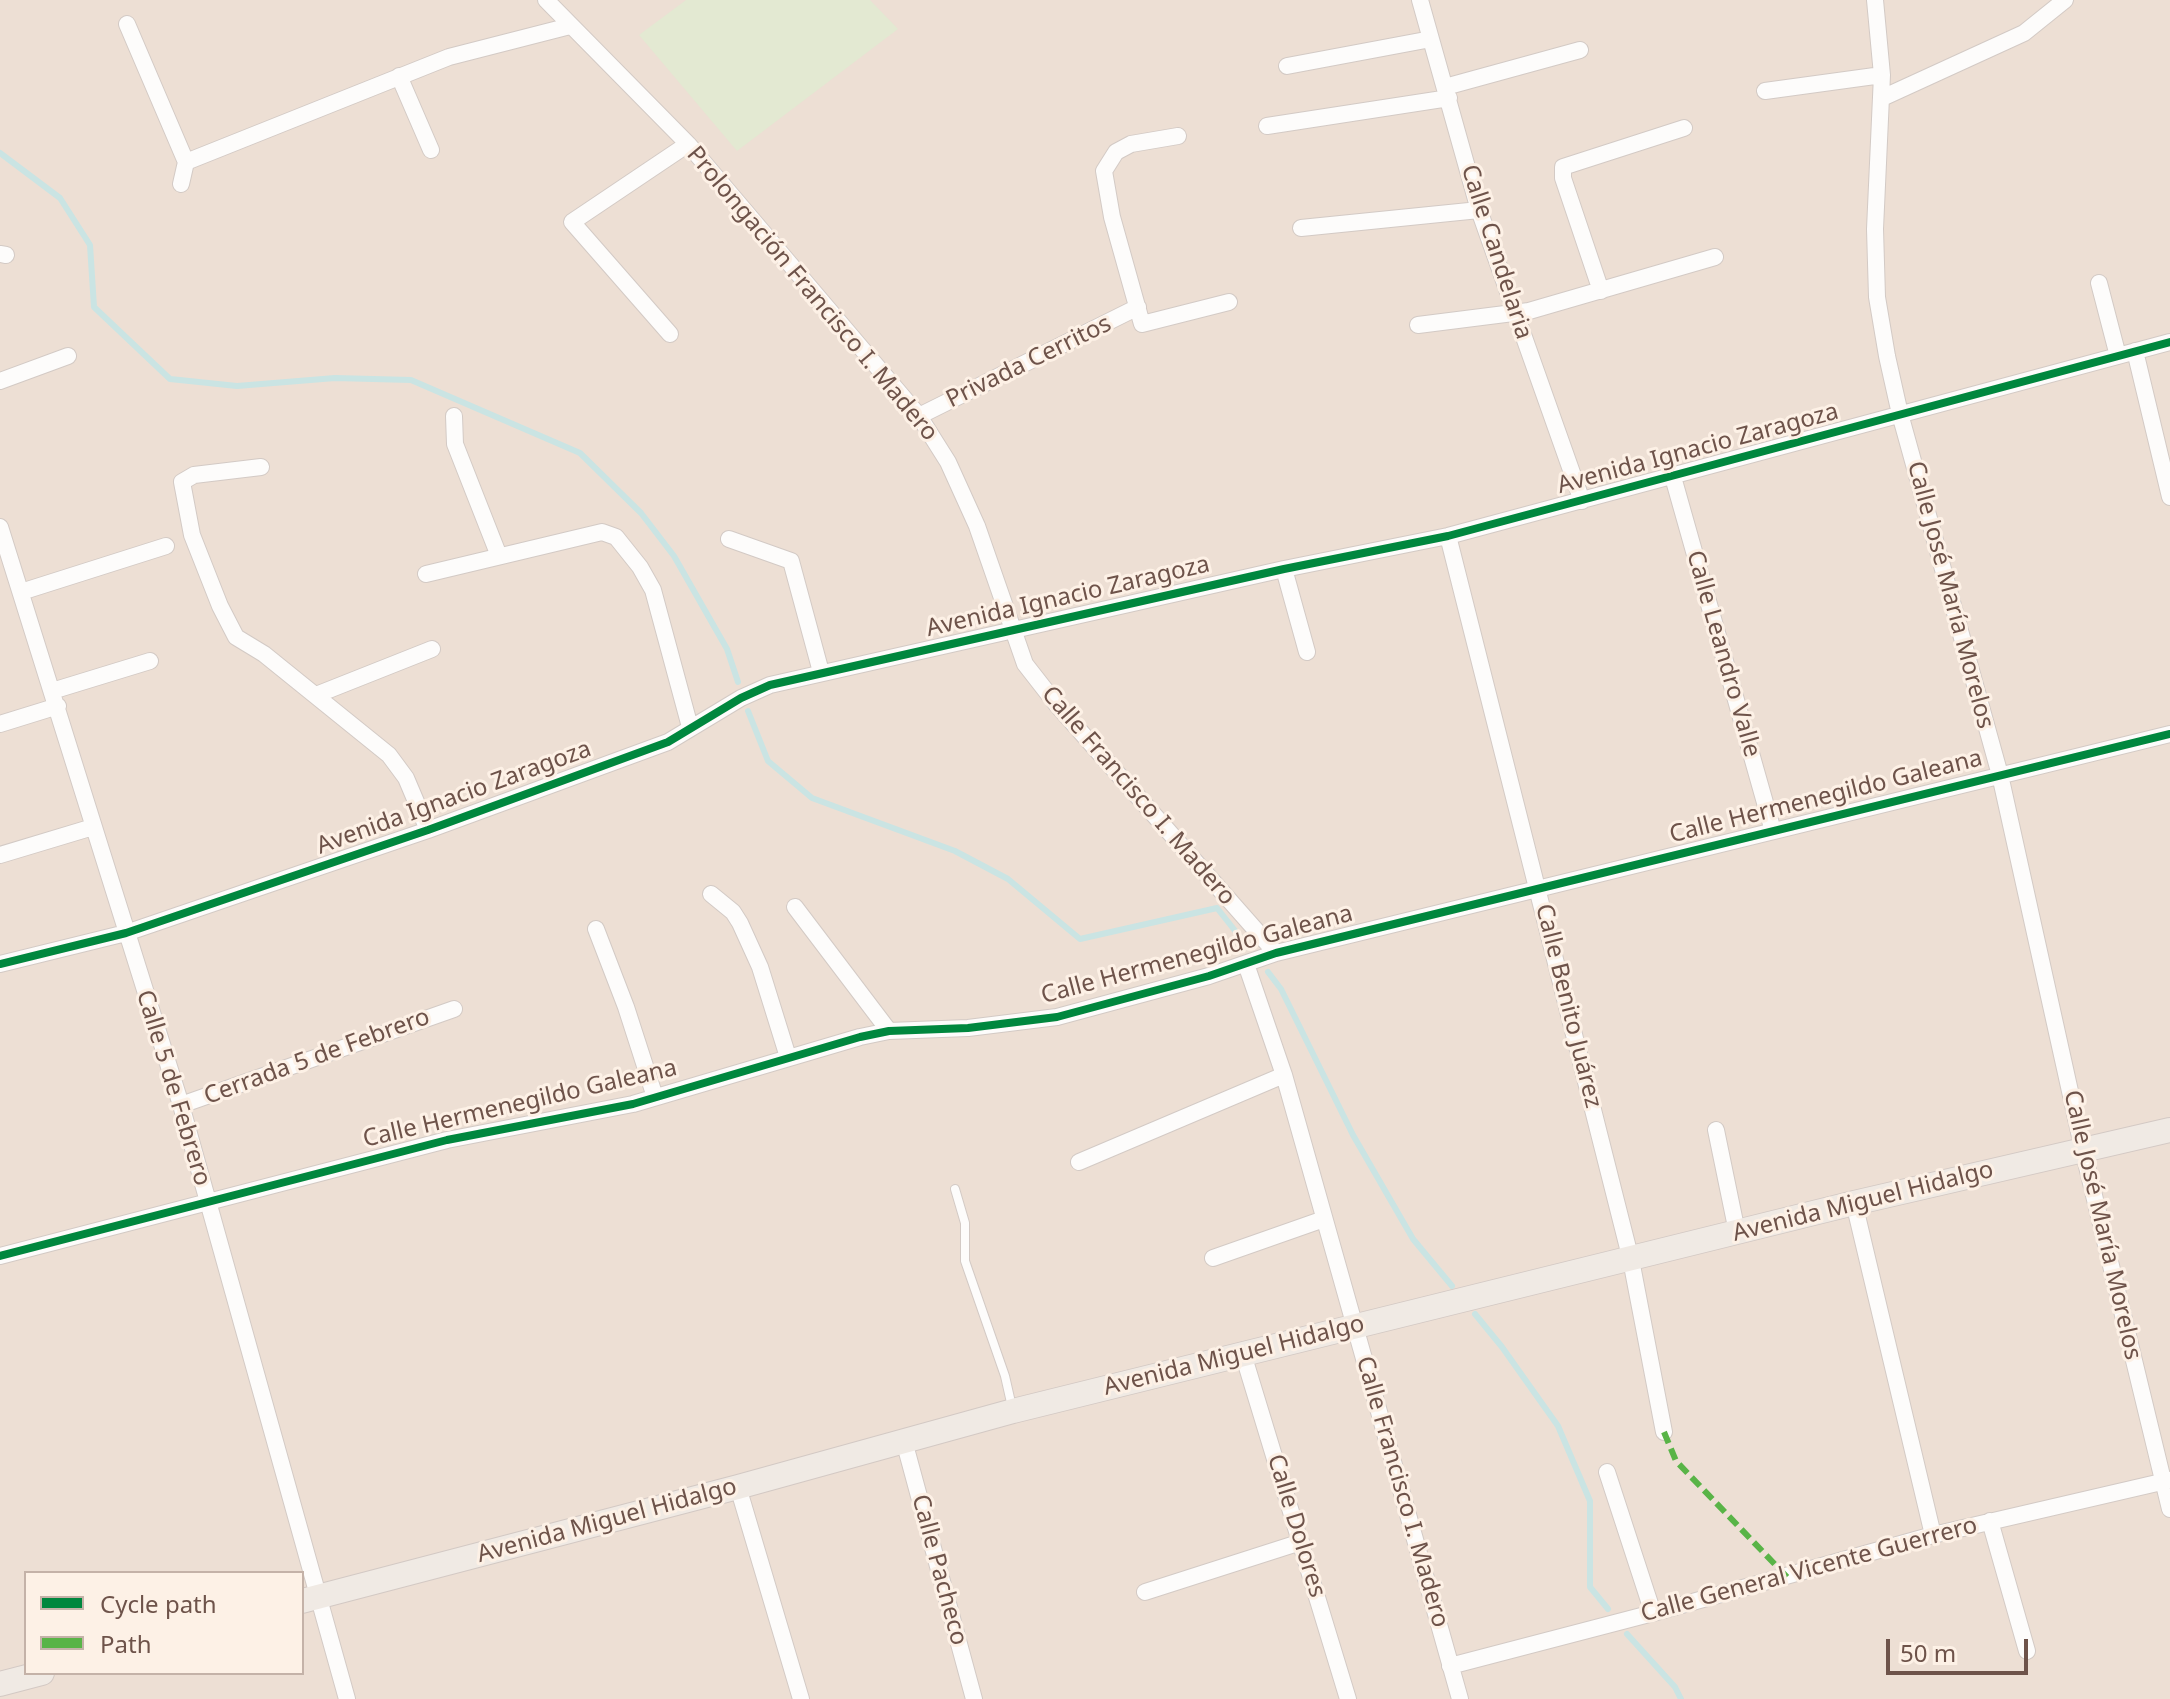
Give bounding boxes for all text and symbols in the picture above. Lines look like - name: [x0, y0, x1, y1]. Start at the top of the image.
- street label: Prolongación Francisco I. Madero: [680, 141, 944, 447]
- street label: Calle Candelaria: [1454, 161, 1538, 343]
- street label: Privada Cerritos: [942, 310, 1116, 414]
- street label: Avenida Ignacio Zaragoza: [1554, 398, 1842, 500]
- street label: Calle José María Morelos: [1900, 458, 2000, 732]
- street label: Calle Leandro Valle: [1680, 547, 1766, 761]
- street label: Avenida Ignacio Zaragoza: [923, 550, 1213, 644]
- street label: Calle Francisco I. Madero: [1035, 681, 1241, 911]
- street label: Avenida Ignacio Zaragoza: [313, 735, 595, 861]
- street label: Calle Hermenegildo Galeana: [1667, 744, 1985, 850]
- street label: Calle Hermenegildo Galeana: [1038, 899, 1356, 1011]
- street label: Calle Benito Juárez: [1529, 901, 1607, 1111]
- street label: Calle 5 de Febrero: [130, 987, 216, 1189]
- street label: Cerrada 5 de Febrero: [200, 1003, 434, 1111]
- street label: Calle Hermenegildo Galeana: [360, 1054, 680, 1154]
- street label: Calle José María Morelos: [2057, 1087, 2147, 1363]
- street label: Avenida Miguel Hidalgo: [1730, 1156, 1996, 1248]
- street label: Avenida Miguel Hidalgo: [1101, 1310, 1367, 1402]
- street label: Calle Francisco I. Madero: [1349, 1353, 1455, 1631]
- street label: Calle Dolores: [1261, 1451, 1331, 1601]
- street label: Avenida Miguel Hidalgo: [474, 1472, 740, 1570]
- street label: Calle Pacheco: [905, 1492, 973, 1648]
- street label: Calle General Vicente Guerrero: [1638, 1511, 1980, 1629]
- legend: [24, 1571, 304, 1675]
- text: Cycle path: [100, 1587, 217, 1620]
- scale bar: [1890, 1623, 2032, 1673]
- text: Path: [100, 1627, 151, 1660]
- text: 50 m: [1900, 1636, 1956, 1669]

